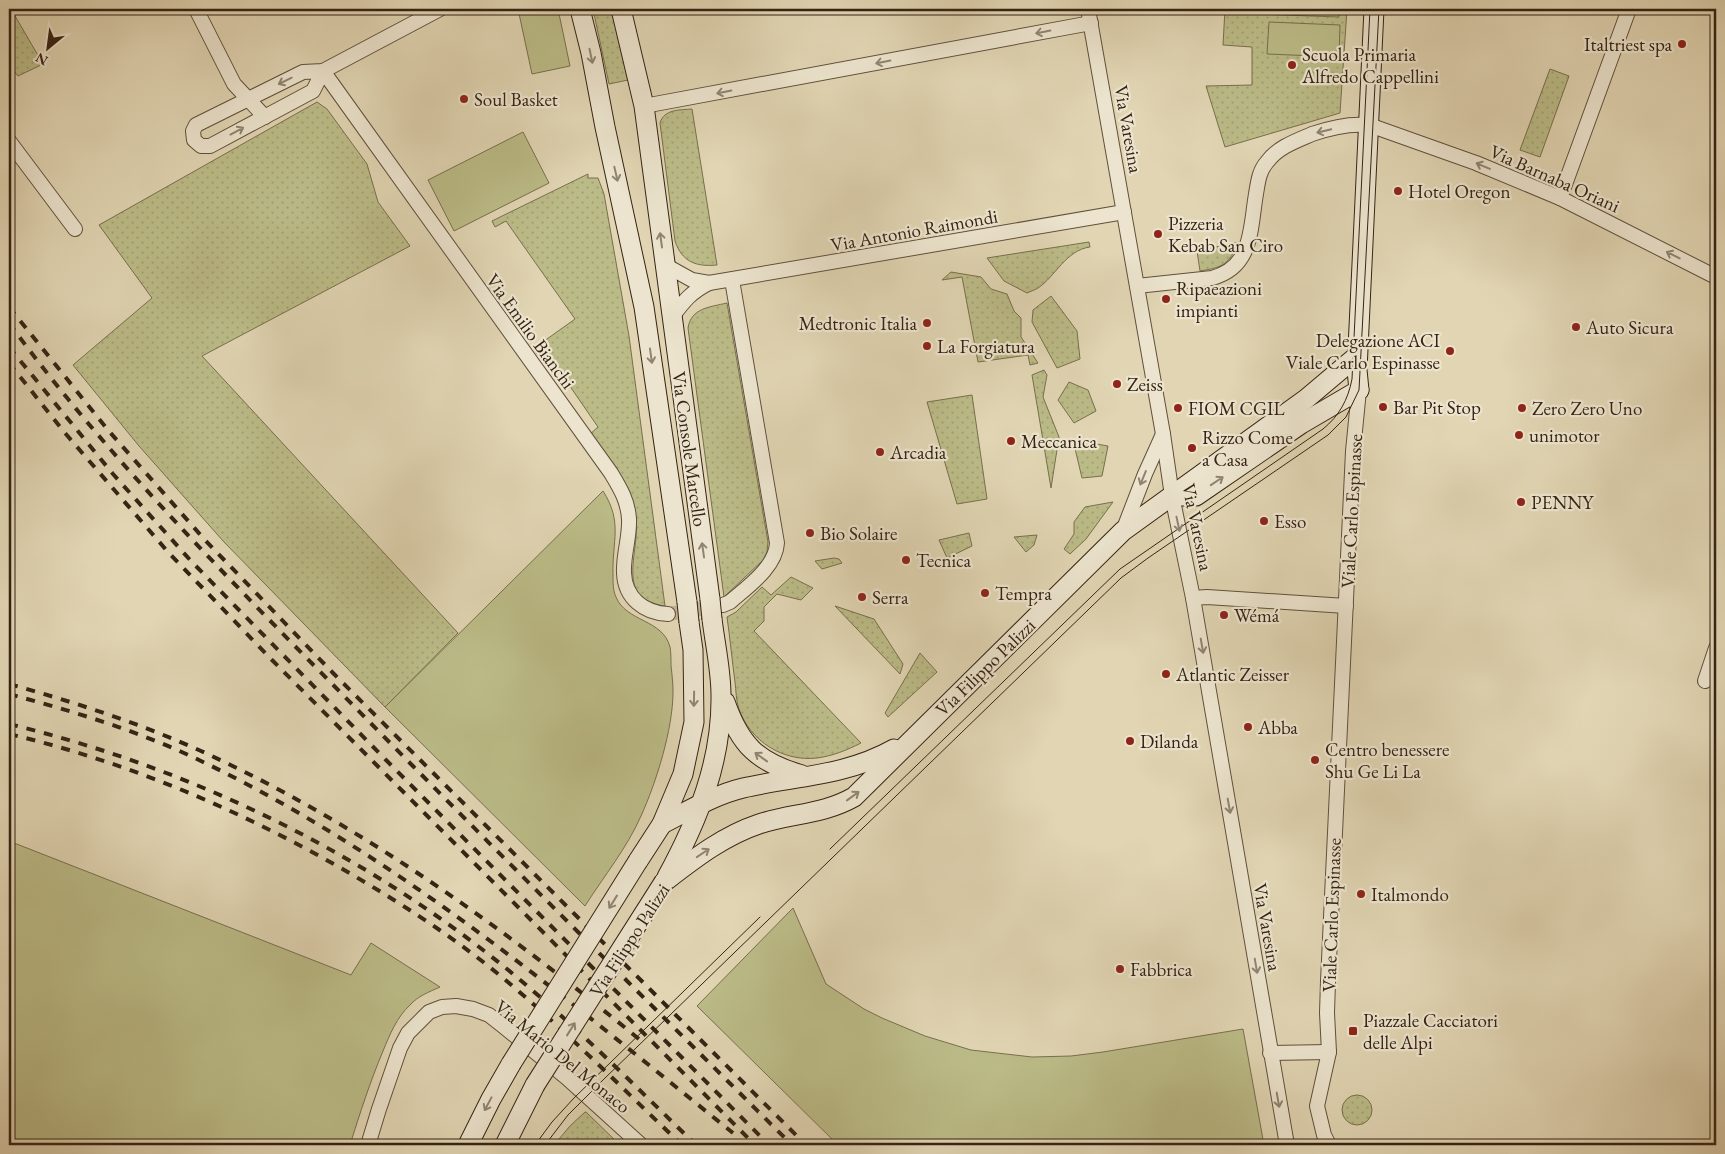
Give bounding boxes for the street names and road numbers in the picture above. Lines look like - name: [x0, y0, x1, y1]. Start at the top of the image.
- street label: Via Varesina: [1108, 83, 1149, 176]
- street label: Via Barnaba Oriani: [1486, 139, 1624, 218]
- street label: Via Antonio Raimondi: [829, 203, 1000, 257]
- street label: Via Emilio Bianchi: [480, 269, 581, 394]
- street label: Via Console Marcello: [666, 370, 713, 528]
- street label: Viale Carlo Espinasse: [1335, 433, 1368, 589]
- street label: Via Varesina: [1176, 481, 1219, 574]
- street label: Via Filippo Palizzi: [930, 613, 1041, 722]
- street label: Viale Carlo Espinasse: [1316, 838, 1347, 993]
- street label: Via Filippo Palizzi: [583, 879, 676, 1002]
- street label: Via Varesina: [1247, 881, 1288, 974]
- street label: Via Mario Del Monaco: [490, 994, 636, 1119]

